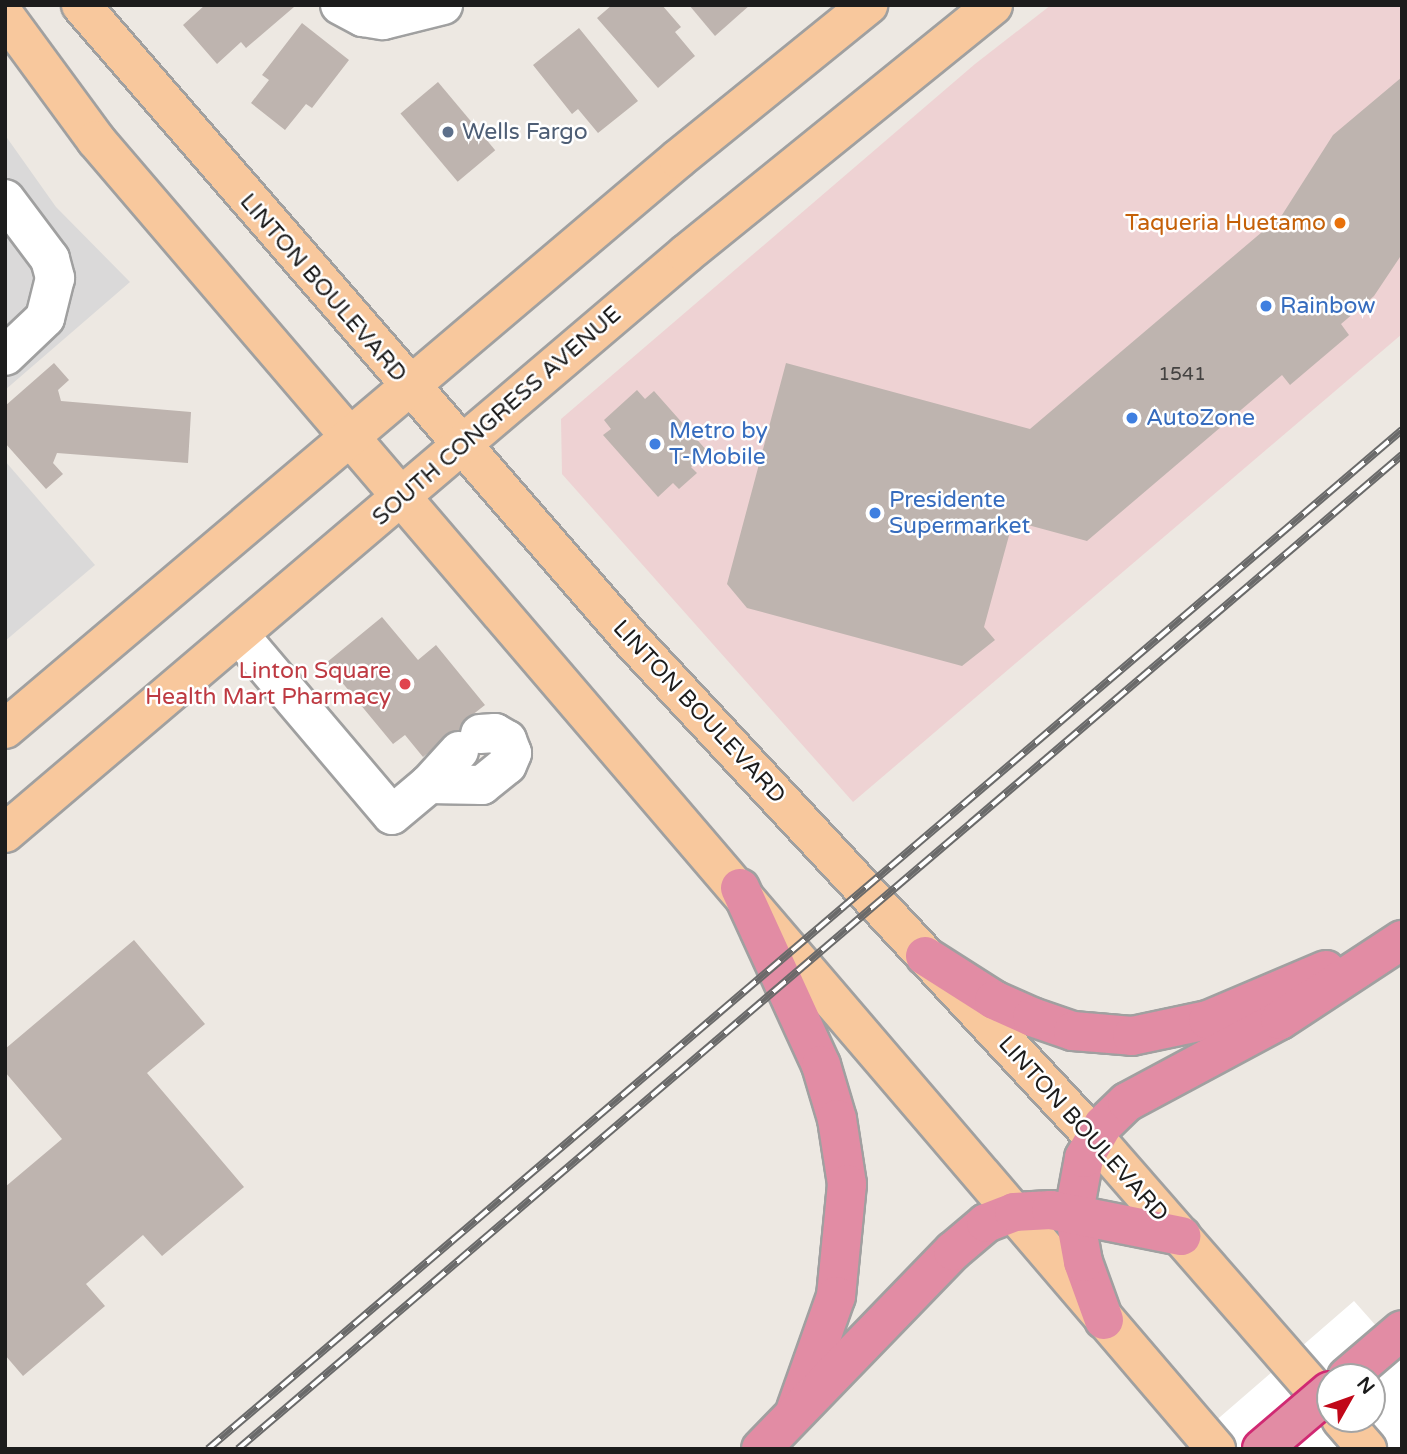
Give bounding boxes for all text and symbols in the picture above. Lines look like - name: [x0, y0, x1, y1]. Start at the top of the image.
- place label: Wells Fargo: [462, 118, 588, 146]
- marker: Wells Fargo: [440, 124, 456, 140]
- street label: LINTON BOULEVARD: [234, 188, 412, 388]
- place label: Taqueria Huetamo: [1125, 209, 1326, 237]
- marker: Taqueria Huetamo: [1332, 215, 1348, 231]
- place label: Rainbow: [1280, 292, 1376, 320]
- marker: Rainbow: [1258, 298, 1274, 314]
- street label: SOUTH CONGRESS AVENUE: [367, 300, 627, 532]
- house number: 1541: [1158, 364, 1206, 386]
- place label: AutoZone: [1146, 404, 1255, 432]
- marker: AutoZone: [1124, 410, 1140, 426]
- place label: Metro by T-Mobile: [669, 417, 768, 471]
- marker: Metro by T-Mobile: [647, 436, 663, 452]
- place label: Presidente Supermarket: [889, 486, 1030, 540]
- marker: Presidente Supermarket: [867, 505, 883, 521]
- street label: LINTON BOULEVARD: [607, 615, 791, 809]
- place label: Linton Square Health Mart Pharmacy: [145, 657, 391, 711]
- marker: Linton Square Health Mart Pharmacy: [397, 676, 413, 692]
- street label: LINTON BOULEVARD: [992, 1030, 1174, 1228]
- north arrow: [1316, 1363, 1386, 1433]
- text: N: [1352, 1373, 1379, 1399]

